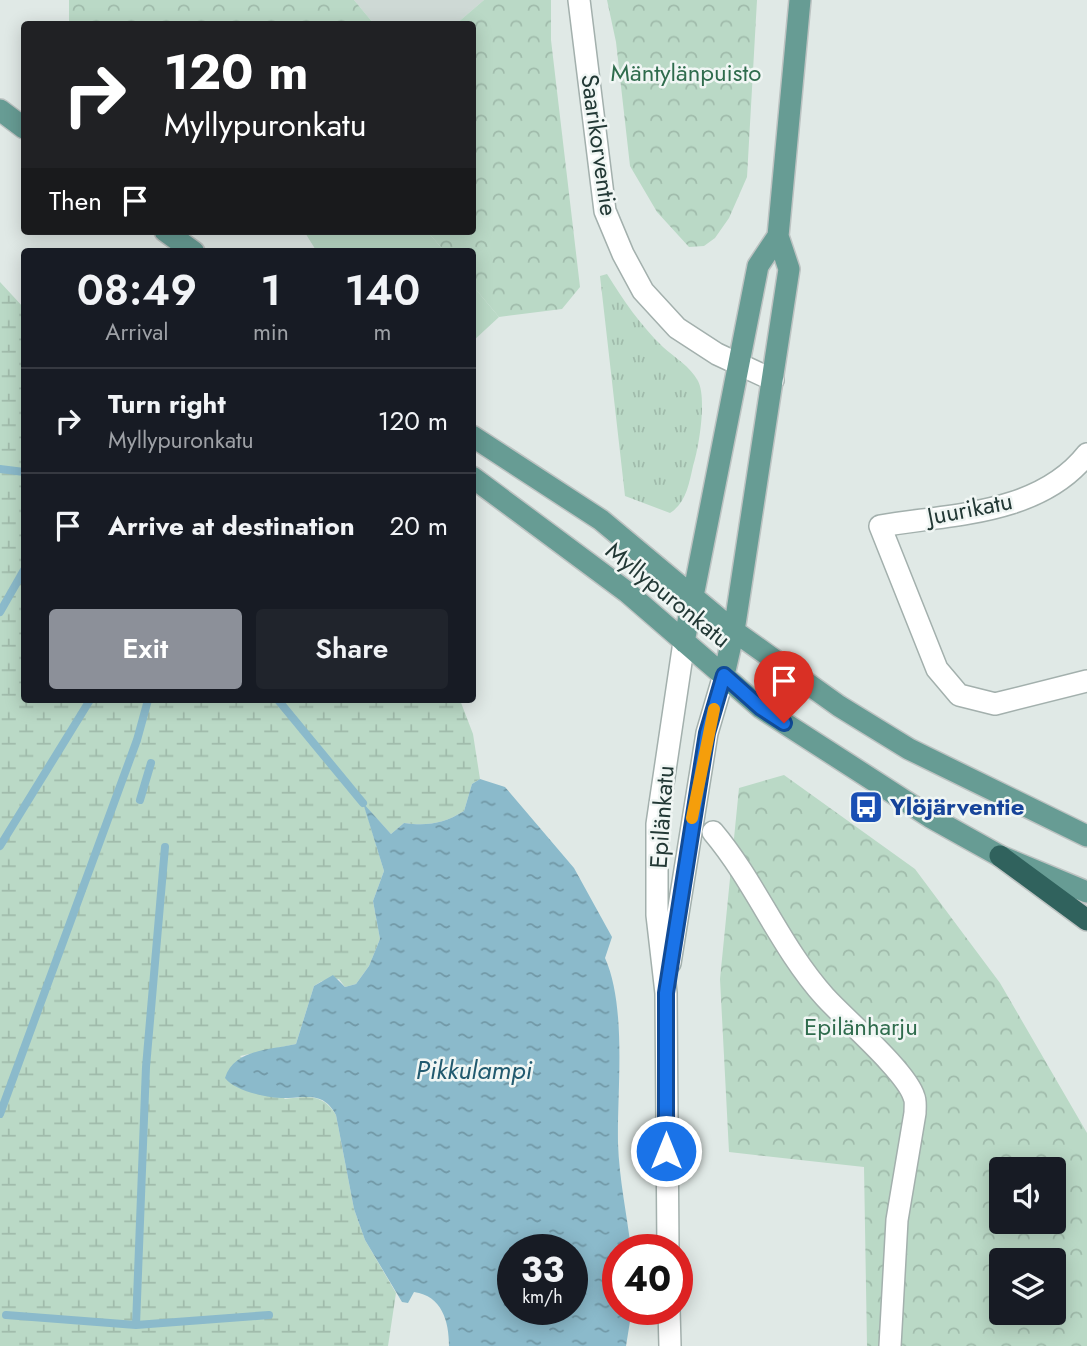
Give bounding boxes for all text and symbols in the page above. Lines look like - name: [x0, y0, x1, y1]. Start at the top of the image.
- text: 120 m: [164, 37, 308, 107]
- icon: right: [49, 49, 140, 140]
- park label: Mäntylänpuisto: [611, 55, 761, 90]
- street label: Saarikorventie: [572, 72, 627, 218]
- text: Myllypuronkatu: [164, 102, 367, 148]
- text: Then: [49, 182, 102, 220]
- icon: arrive: [116, 182, 154, 220]
- text: 08:49: [77, 260, 197, 321]
- text: 1: [261, 260, 281, 321]
- text: 140: [345, 260, 420, 321]
- text: Arrival: [105, 315, 169, 349]
- text: min: [253, 315, 289, 349]
- text: m: [373, 315, 391, 349]
- text: Turn right: [108, 385, 226, 423]
- icon: right: [49, 402, 87, 440]
- text: 120 m: [378, 402, 448, 440]
- text: Myllypuronkatu: [108, 423, 254, 457]
- street label: Juurikatu: [921, 483, 1015, 534]
- icon: arrive: [49, 507, 87, 545]
- text: Arrive at destination: [108, 507, 355, 545]
- text: 20 m: [390, 507, 448, 545]
- street label: Myllypuronkatu: [598, 533, 738, 656]
- button: Exit: [49, 609, 242, 689]
- button: Share: [256, 609, 448, 689]
- pin: [754, 651, 814, 723]
- icon: arrive: [765, 662, 803, 700]
- street label: Epilänkatu: [640, 764, 683, 870]
- bus stop icon: Ylöjärventie: [847, 788, 885, 826]
- place label: Ylöjärventie: [889, 789, 1025, 824]
- park label: Epilänharju: [804, 1009, 918, 1044]
- water label: Pikkulampi: [416, 1051, 533, 1089]
- position arrow: [629, 1114, 703, 1188]
- map controls: [989, 1157, 1066, 1325]
- button: sound: [989, 1157, 1066, 1234]
- speed limit sign: 40: [602, 1234, 693, 1325]
- text: 33: [521, 1245, 564, 1295]
- button: layers: [989, 1248, 1066, 1325]
- text: km/h: [522, 1284, 563, 1310]

